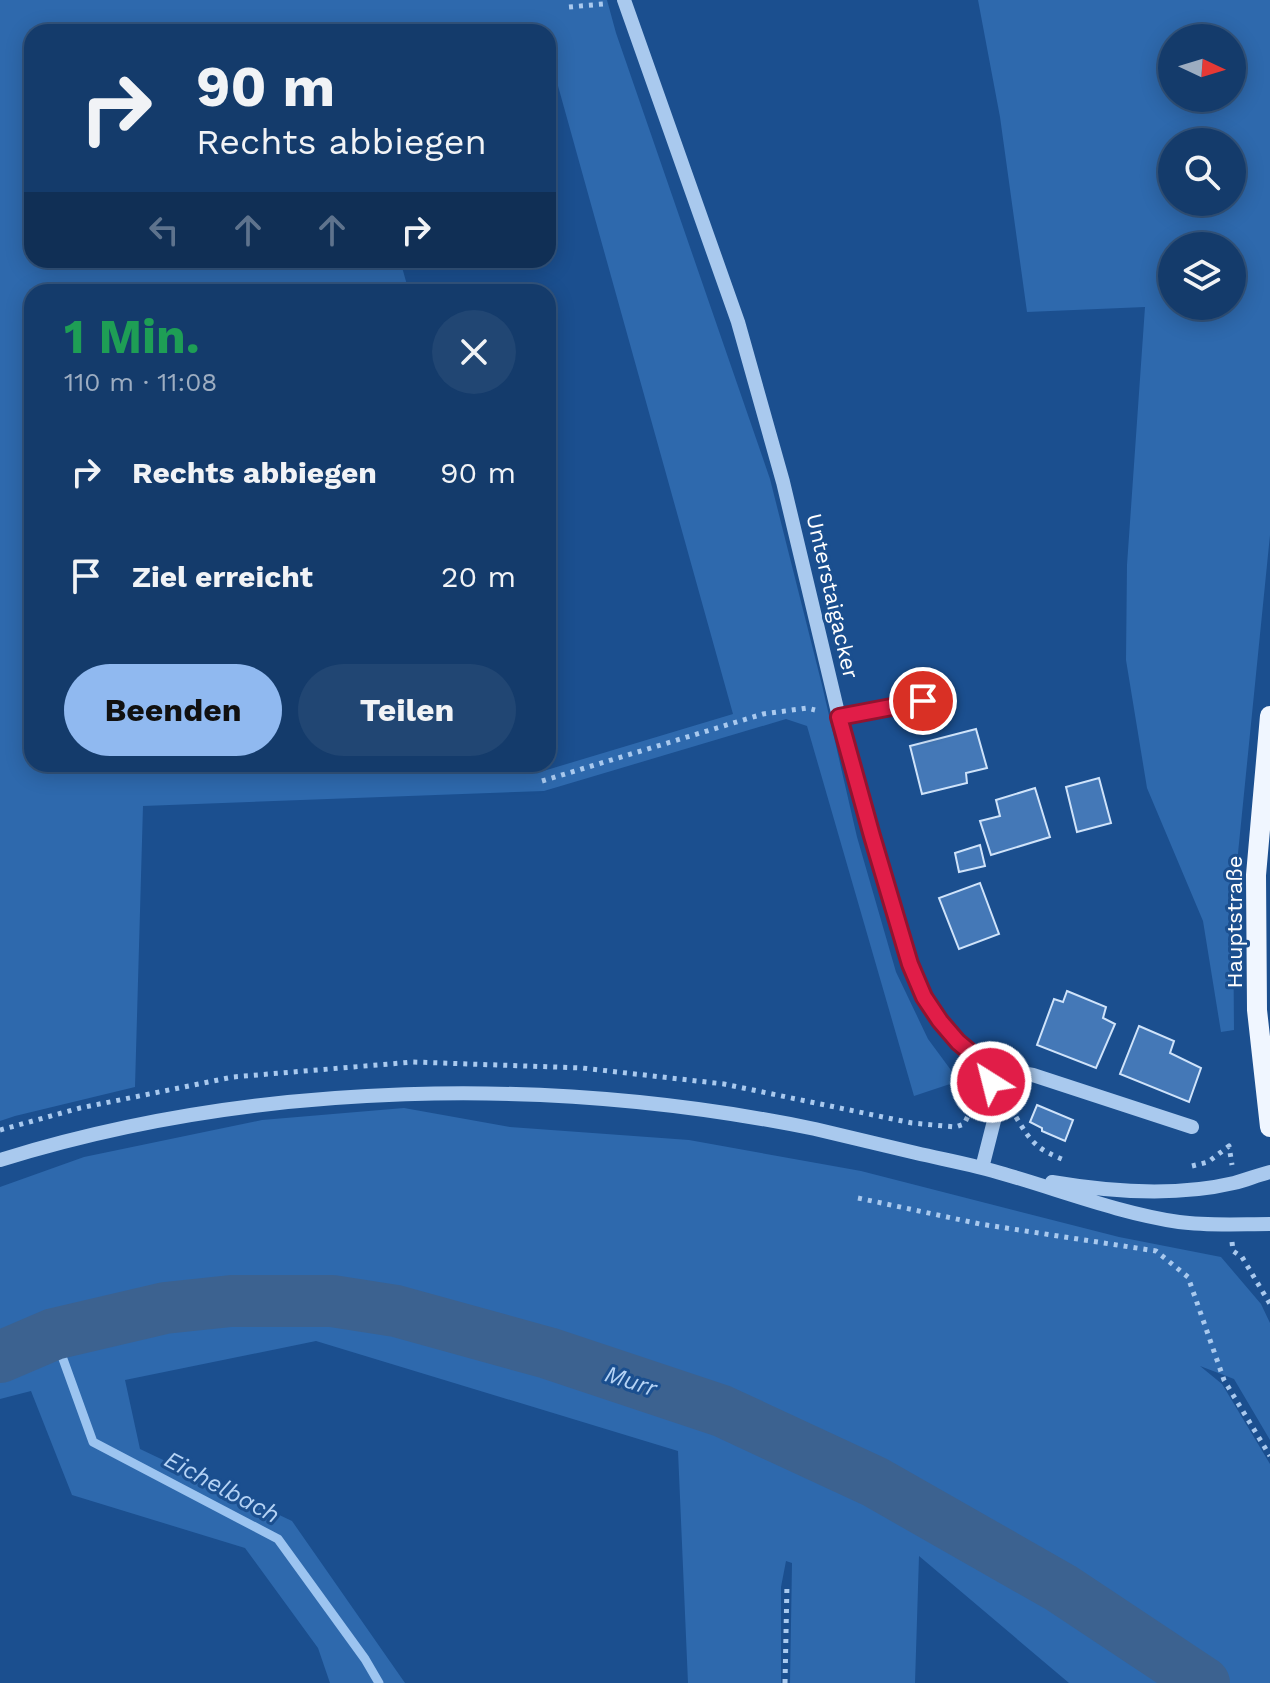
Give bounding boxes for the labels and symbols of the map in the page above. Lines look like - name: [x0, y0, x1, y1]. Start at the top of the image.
- north arrow: [1158, 24, 1246, 112]
- street label: Unterstaigacker: [801, 511, 864, 681]
- pin: [889, 667, 957, 735]
- street label: Hauptstraße: [1222, 855, 1247, 989]
- position arrow: [949, 1040, 1033, 1124]
- water label: Murr: [601, 1360, 662, 1403]
- water label: Eichelbach: [160, 1445, 284, 1529]

